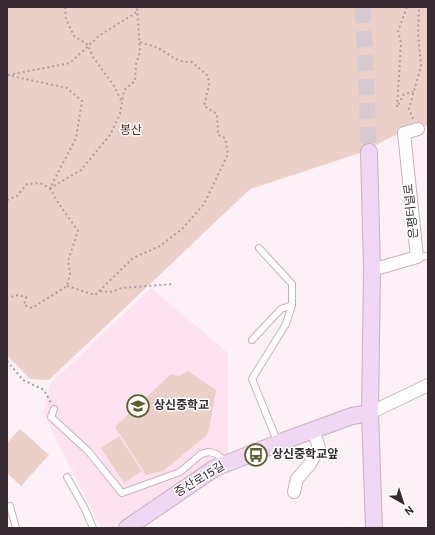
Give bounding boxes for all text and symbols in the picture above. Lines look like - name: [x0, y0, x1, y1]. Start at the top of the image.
- park label: 봉산: [120, 123, 142, 139]
- street label: 은평터널로: [401, 183, 423, 239]
- school or university icon: 상신중학교: [125, 393, 151, 419]
- place label: 상신중학교: [154, 398, 209, 414]
- bus stop icon: 상신중학교앞: [243, 442, 269, 468]
- place label: 상신중학교앞: [272, 447, 338, 463]
- street label: 증산로15길: [172, 459, 228, 501]
- north arrow: [383, 483, 423, 523]
- text: N: [401, 502, 416, 518]

